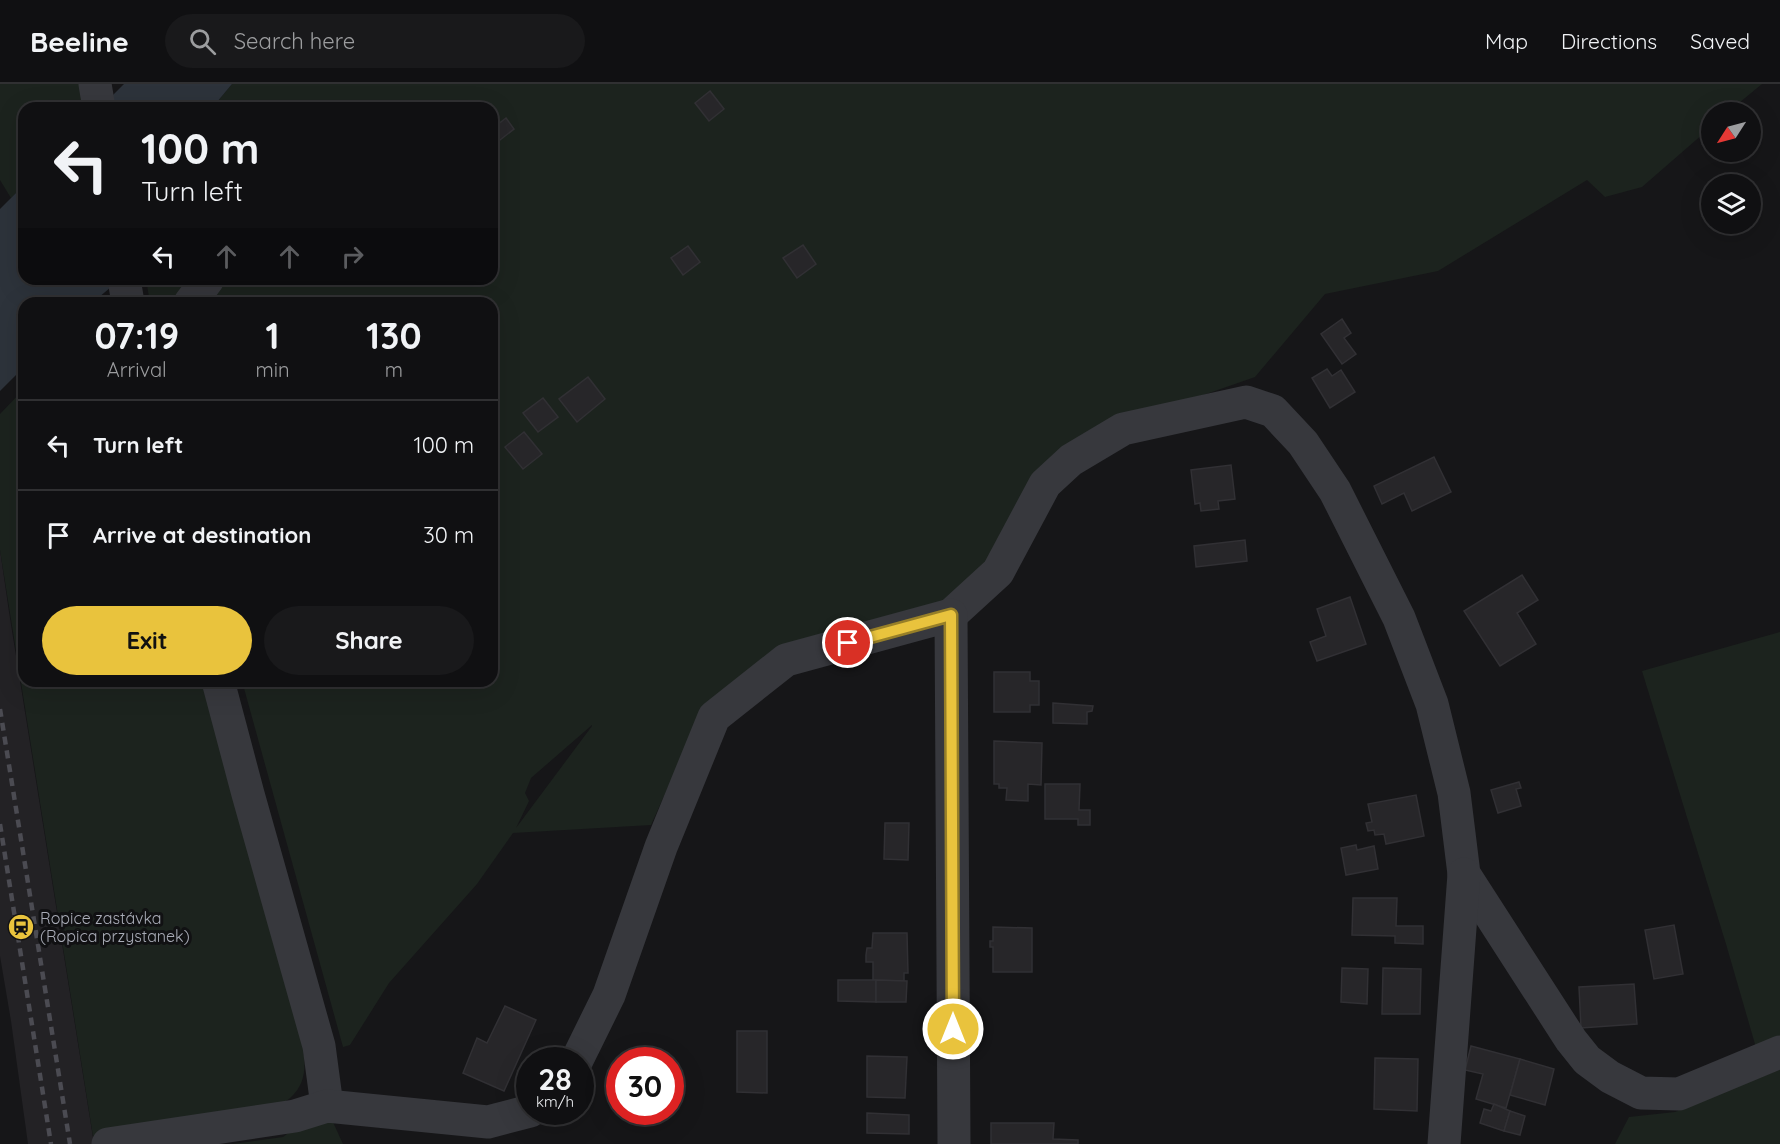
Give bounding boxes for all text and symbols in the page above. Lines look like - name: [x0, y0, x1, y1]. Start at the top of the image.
- search box: [165, 14, 585, 68]
- text: Beeline: [30, 24, 129, 59]
- icon: search: [186, 25, 219, 58]
- text: Search here: [234, 27, 355, 55]
- text: Map: [1485, 28, 1528, 54]
- text: Directions: [1561, 28, 1657, 54]
- text: Saved: [1690, 28, 1750, 54]
- north arrow: [1701, 102, 1761, 162]
- map controls: [1701, 102, 1761, 234]
- text: 100 m: [141, 122, 259, 175]
- icon: left: [42, 126, 120, 204]
- text: Turn left: [141, 174, 243, 208]
- button: layers: [1701, 174, 1761, 234]
- icon: left: [147, 240, 180, 273]
- icon: ahead: [210, 240, 243, 273]
- icon: ahead: [273, 240, 306, 273]
- icon: right: [336, 240, 369, 273]
- text: 07:19: [94, 313, 179, 358]
- text: 1: [266, 313, 280, 358]
- text: 130: [366, 313, 422, 358]
- text: Arrival: [107, 357, 167, 382]
- text: min: [256, 357, 290, 382]
- text: m: [385, 357, 403, 382]
- icon: left: [42, 429, 75, 462]
- text: Turn left: [93, 431, 183, 459]
- text: 100 m: [414, 431, 474, 459]
- icon: arrive: [42, 519, 75, 552]
- text: Arrive at destination: [93, 521, 311, 549]
- text: 30 m: [423, 521, 474, 549]
- button: Exit: [42, 606, 252, 675]
- button: Share: [264, 606, 474, 675]
- pin: [822, 617, 873, 668]
- icon: arrive: [831, 626, 864, 659]
- place label: Ropice zastávka (Ropica przystanek): [40, 908, 190, 946]
- station icon: Ropice zastávka (Ropica przystanek): [6, 912, 36, 942]
- position arrow: [921, 997, 985, 1061]
- speed limit sign: 30: [606, 1047, 684, 1125]
- text: 28: [538, 1060, 572, 1098]
- text: km/h: [536, 1092, 574, 1111]

